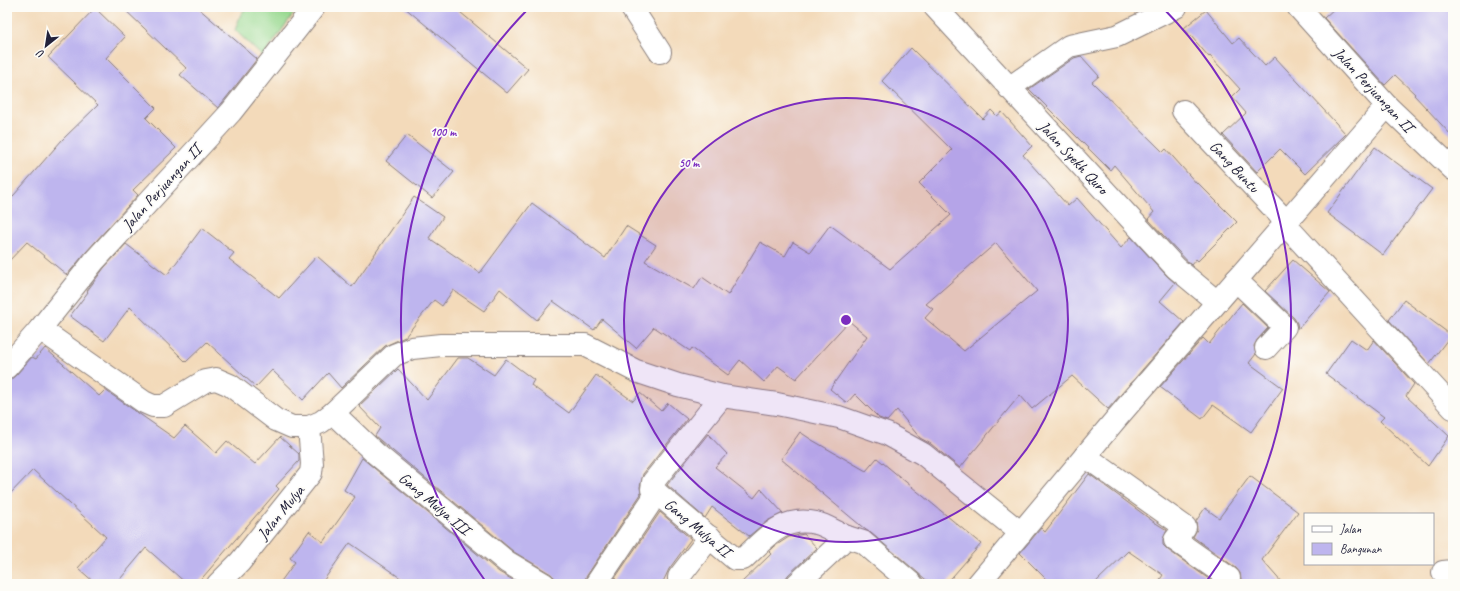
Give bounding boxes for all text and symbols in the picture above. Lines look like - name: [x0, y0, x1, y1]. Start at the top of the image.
- north arrow: [26, 26, 66, 66]
- street label: Jalan Perjuangan II: [1328, 42, 1420, 139]
- text: U: [33, 46, 47, 62]
- street label: Jalan Syekh Quro: [1033, 116, 1114, 200]
- text: 100 m: [430, 124, 457, 140]
- street label: Gang Buntu: [1205, 136, 1264, 198]
- street label: Jalan Perjuangan II: [117, 138, 208, 236]
- text: 50 m: [679, 155, 700, 171]
- centre of rings: [839, 313, 853, 327]
- street label: Gang Mulya III: [395, 468, 477, 542]
- street label: Jalan Mulya: [252, 481, 309, 545]
- street label: Gang Mulya II: [660, 494, 737, 564]
- legend: [1304, 513, 1434, 565]
- text: Jalan: [1339, 521, 1362, 537]
- text: Bangunan: [1340, 541, 1382, 557]

